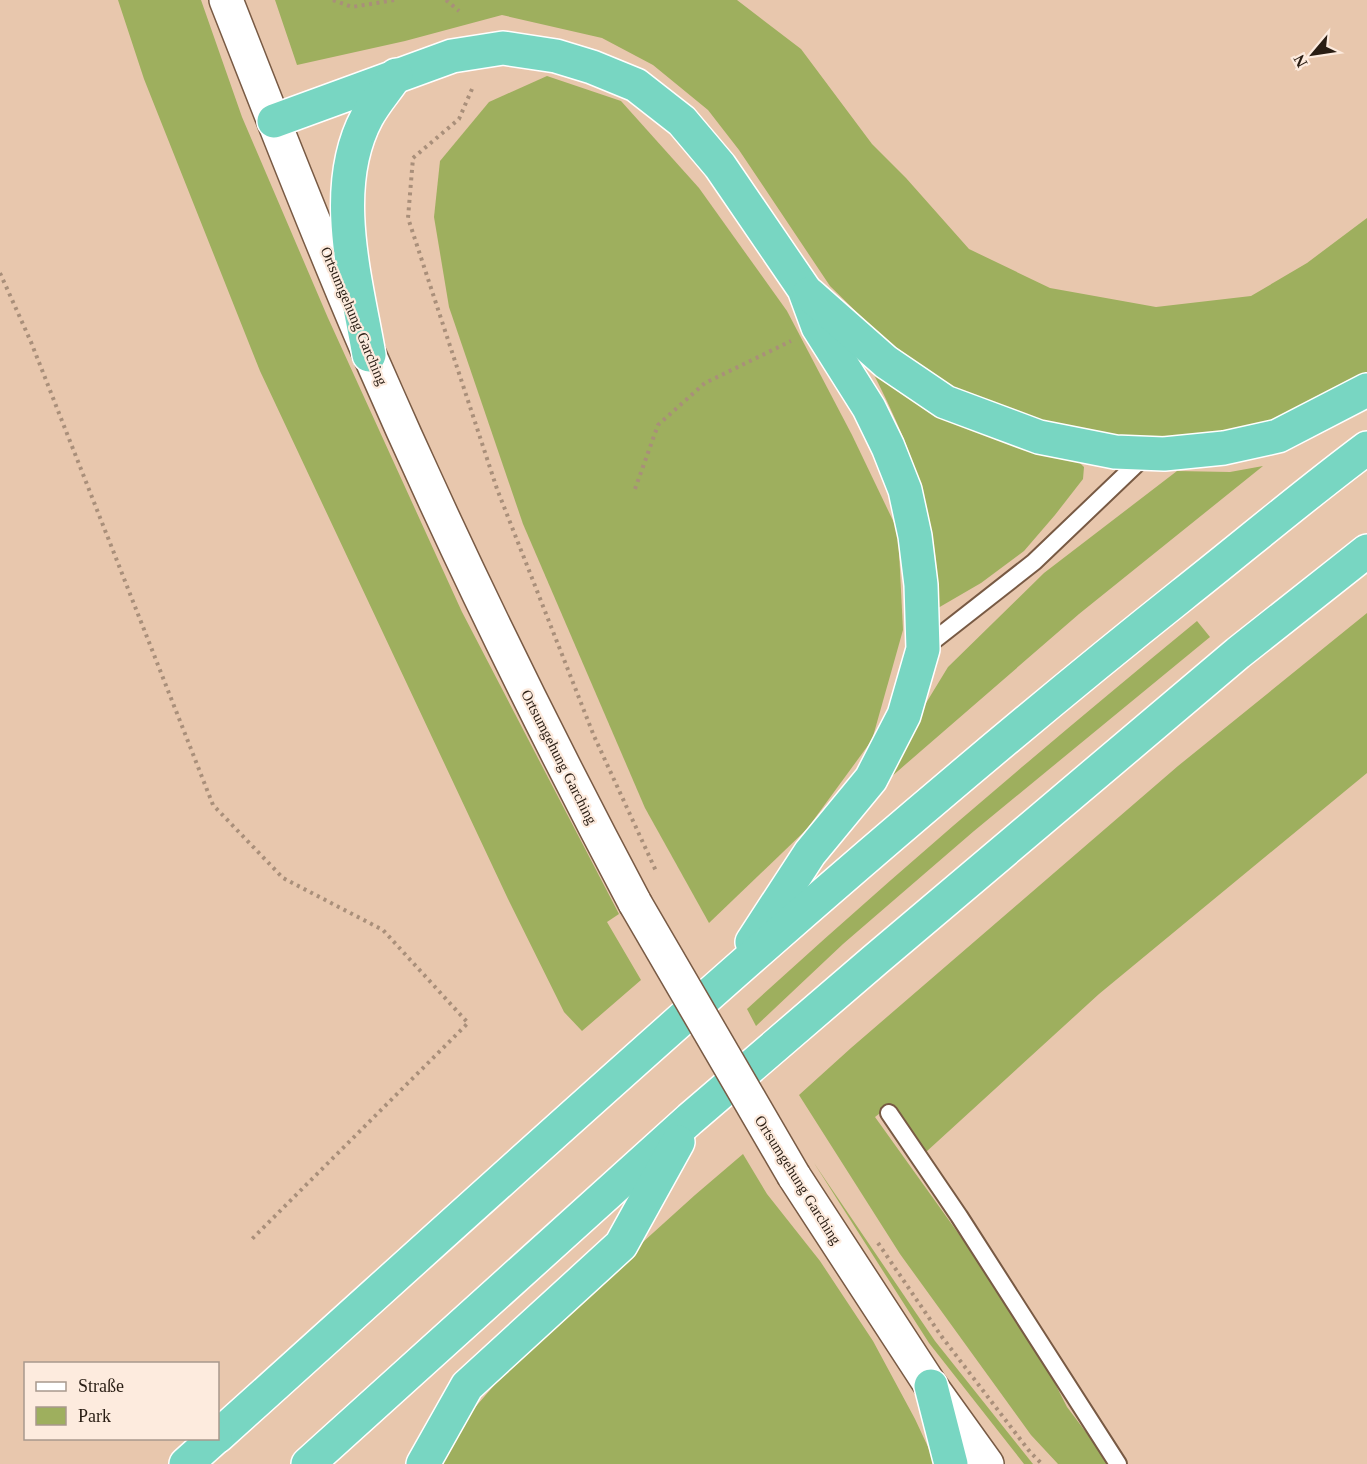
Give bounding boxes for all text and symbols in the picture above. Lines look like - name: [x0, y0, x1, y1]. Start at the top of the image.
- north arrow: [1283, 24, 1343, 84]
- text: N: [1290, 51, 1311, 70]
- street label: Ortsumgehung Garching: [318, 244, 391, 388]
- street label: Ortsumgehung Garching: [518, 687, 600, 827]
- street label: Ortsumgehung Garching: [752, 1113, 844, 1248]
- legend: [24, 1362, 219, 1440]
- text: Straße: [78, 1376, 124, 1396]
- text: Park: [78, 1406, 111, 1426]

